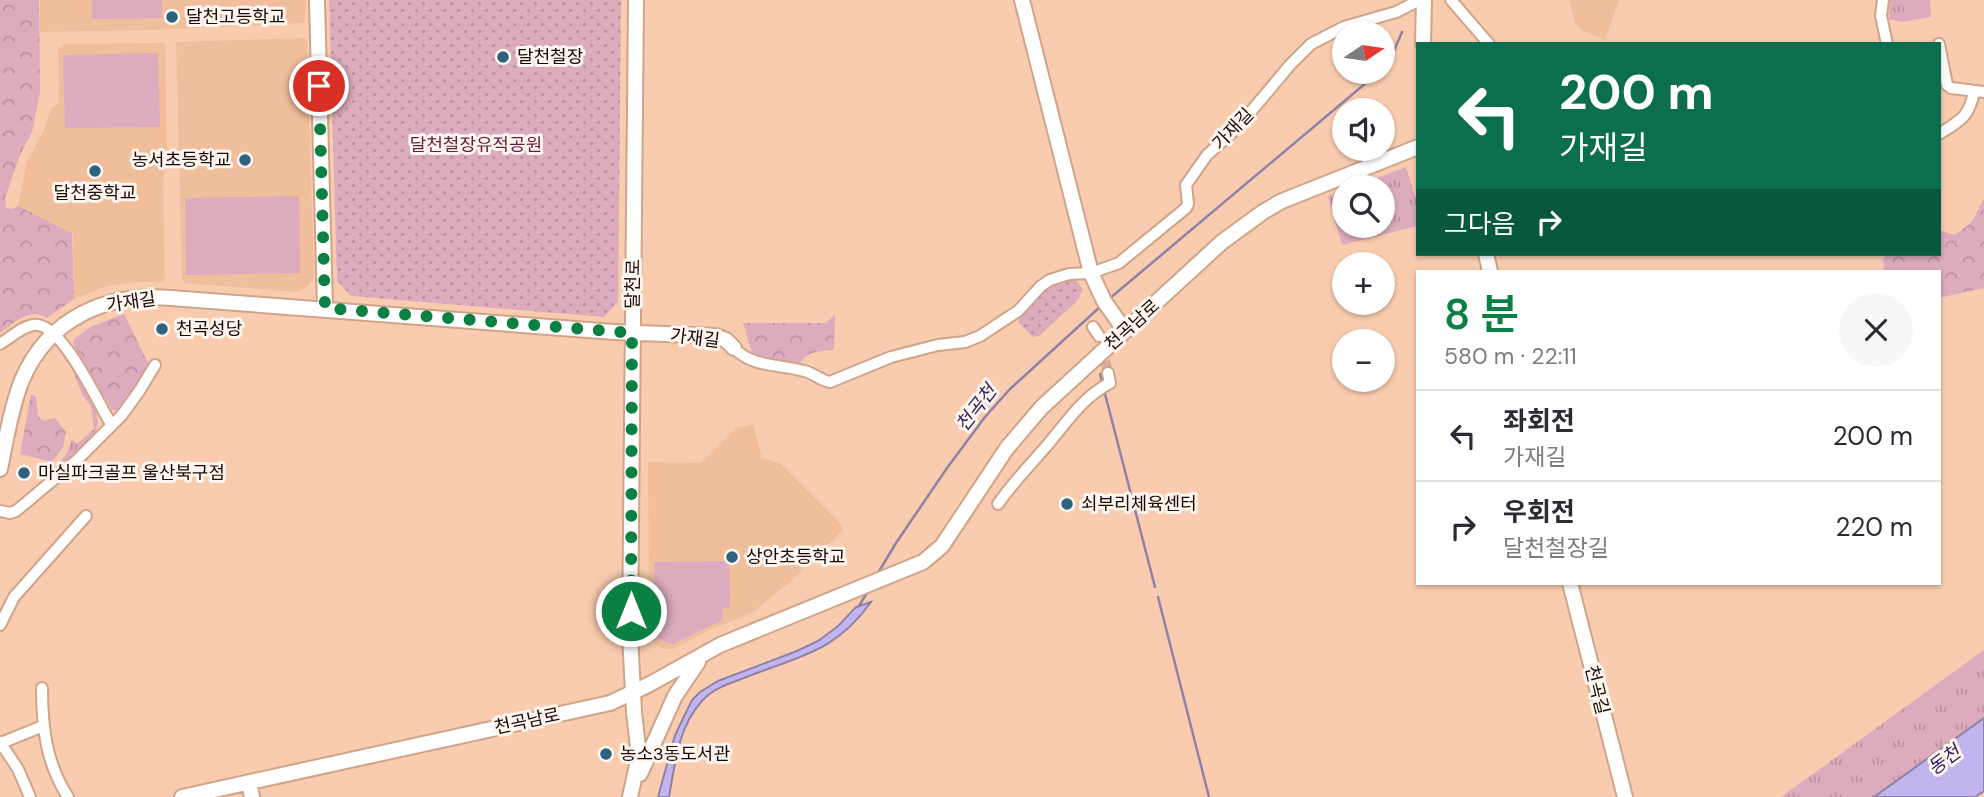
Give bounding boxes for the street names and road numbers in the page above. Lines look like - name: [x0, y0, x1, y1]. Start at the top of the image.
- street label: 가재길: [1207, 103, 1259, 155]
- street label: 달천로: [621, 259, 645, 309]
- street label: 가재길: [105, 287, 157, 317]
- street label: 천곡남로: [1099, 294, 1165, 356]
- street label: 가재길: [669, 323, 721, 353]
- street label: 천곡길: [1579, 663, 1615, 717]
- street label: 천곡남로: [492, 702, 562, 740]

